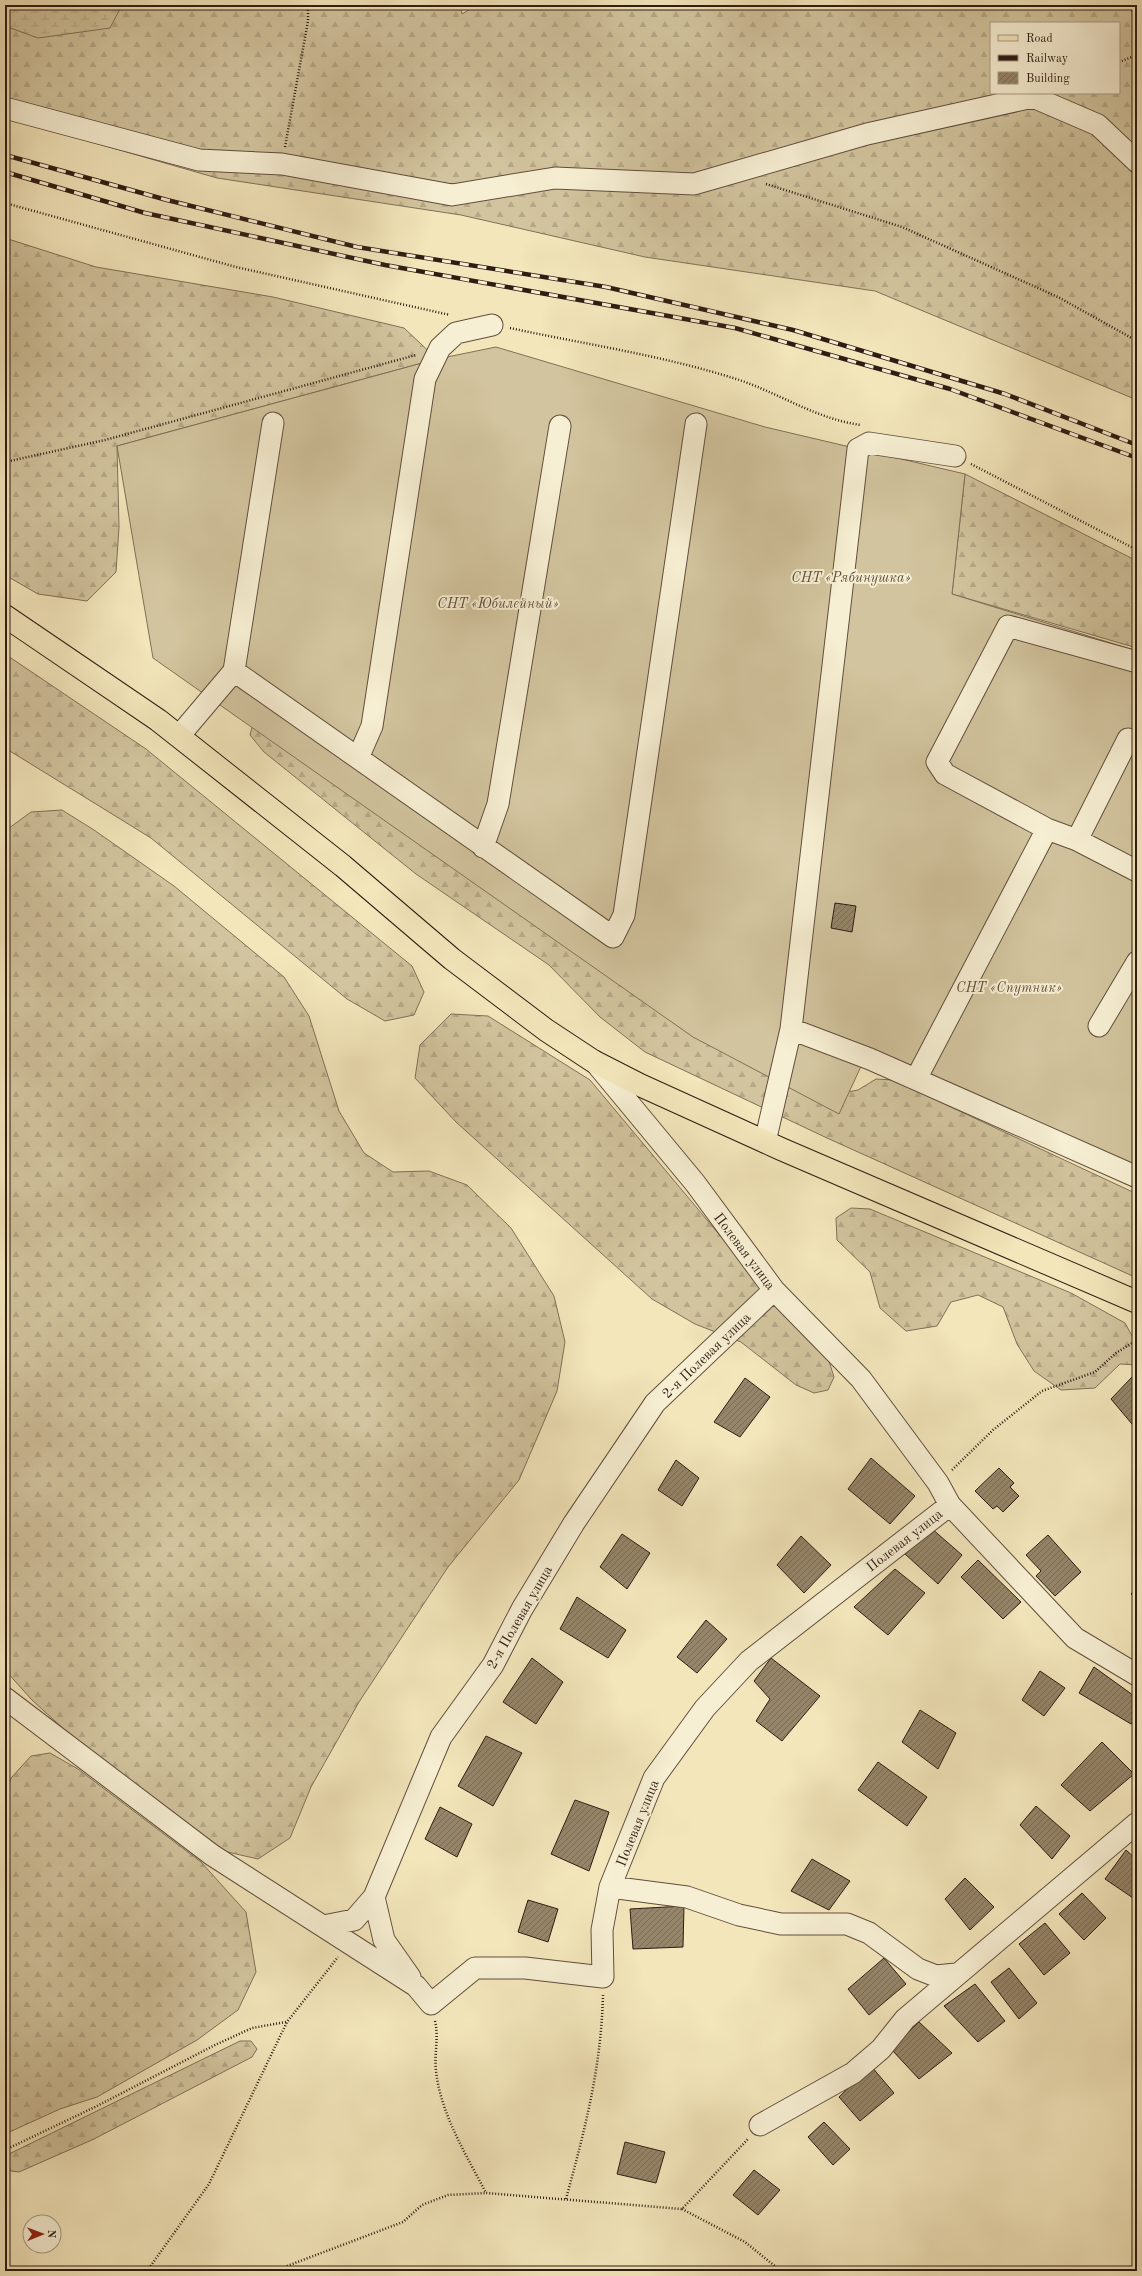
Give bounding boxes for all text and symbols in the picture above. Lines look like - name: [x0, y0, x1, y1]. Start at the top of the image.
- legend: [990, 22, 1120, 94]
- text: Road: [1026, 33, 1053, 45]
- text: Railway: [1026, 53, 1069, 65]
- text: Building: [1026, 73, 1070, 85]
- park label: СНТ «Рябинушка»: [791, 570, 911, 586]
- park label: СНТ «Юбилейный»: [437, 596, 559, 611]
- park label: СНТ «Спутник»: [956, 981, 1062, 996]
- street label: Полевая улица: [711, 1211, 778, 1293]
- street label: 2-я Полевая улица: [660, 1310, 754, 1401]
- street label: Полевая улица: [864, 1507, 945, 1575]
- street label: 2-я Полевая улица: [485, 1563, 555, 1672]
- street label: Полевая улица: [614, 1778, 662, 1869]
- north arrow: [22, 2214, 62, 2254]
- text: N: [45, 2230, 56, 2239]

